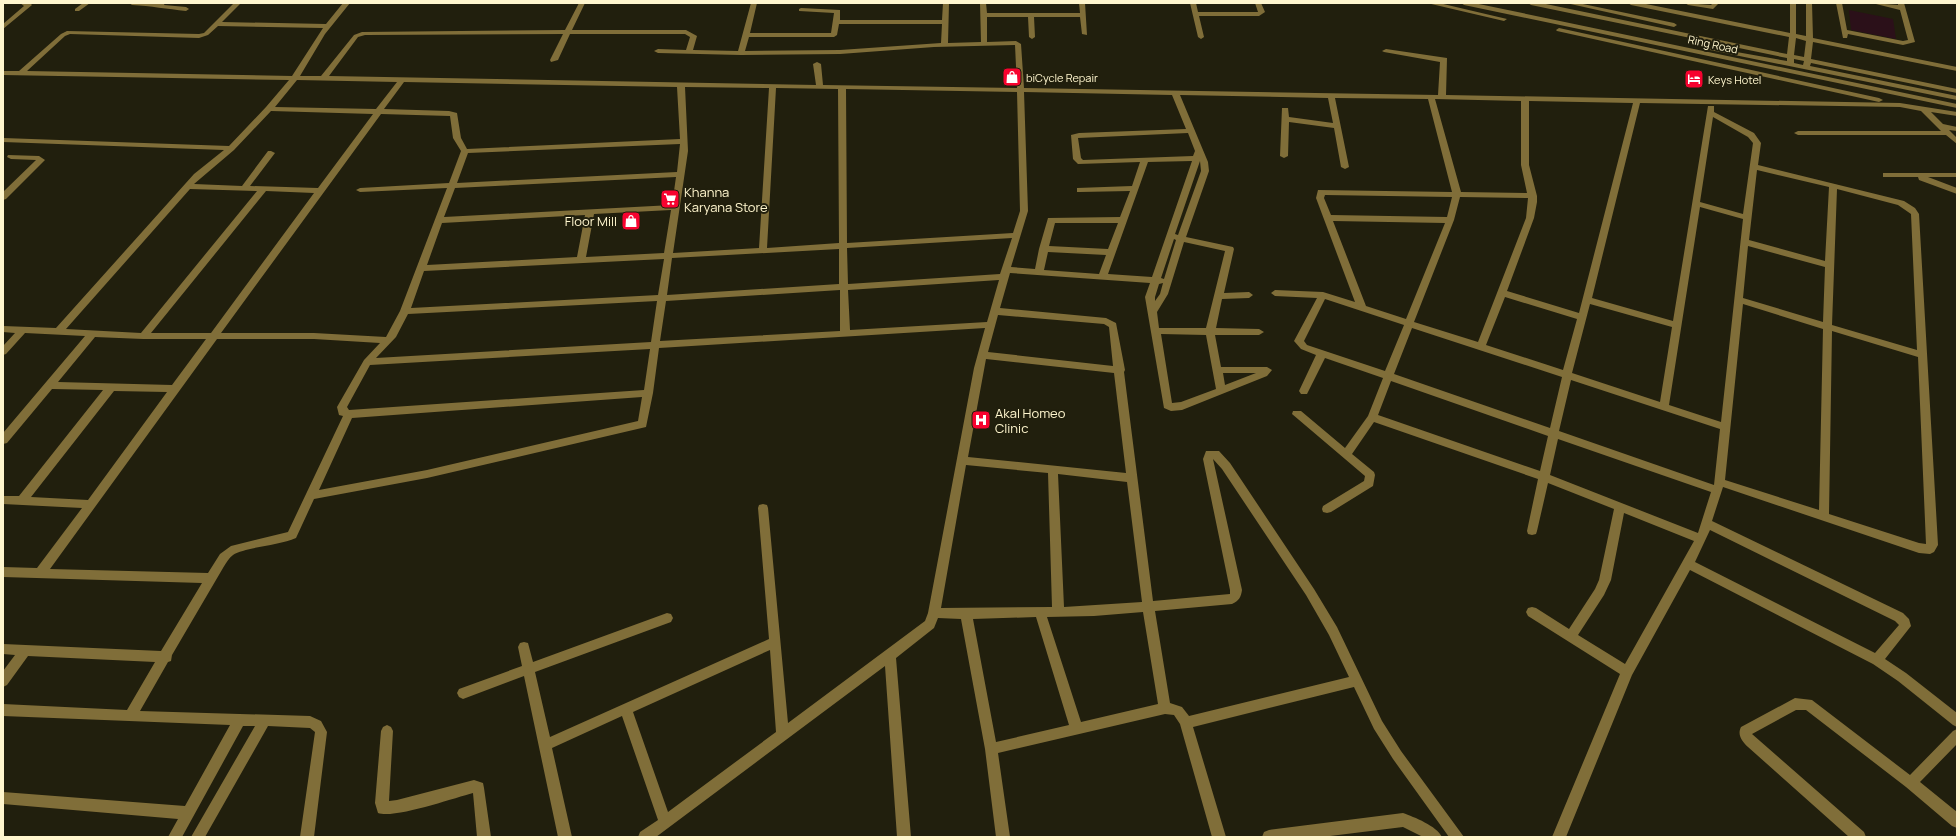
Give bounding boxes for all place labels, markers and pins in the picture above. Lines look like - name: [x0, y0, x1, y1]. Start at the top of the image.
- shop icon: biCycle Repair: [1001, 66, 1023, 88]
- hotel icon: Keys Hotel: [1683, 68, 1705, 90]
- place label: biCycle Repair: [1026, 70, 1098, 85]
- place label: Keys Hotel: [1708, 72, 1761, 87]
- place label: Khanna Karyana Store: [684, 183, 768, 216]
- supermarket icon: Khanna Karyana Store: [659, 188, 681, 210]
- shop icon: Floor Mill: [620, 210, 642, 232]
- place label: Floor Mill: [565, 212, 617, 230]
- place label: Akal Homeo Clinic: [995, 404, 1066, 437]
- hospital icon: Akal Homeo Clinic: [970, 409, 992, 431]

